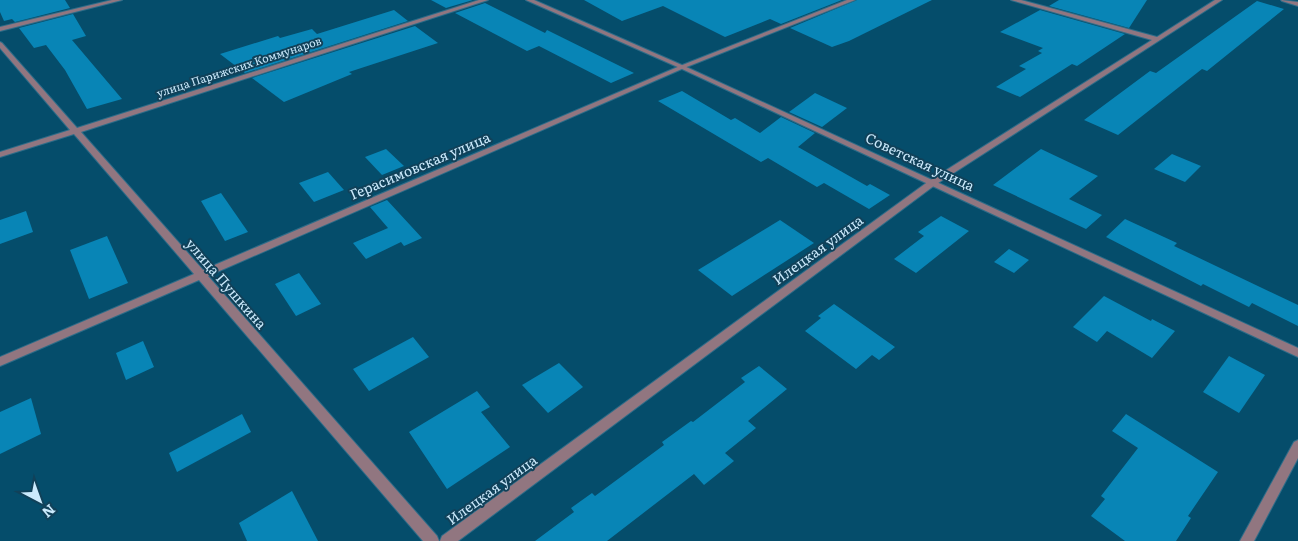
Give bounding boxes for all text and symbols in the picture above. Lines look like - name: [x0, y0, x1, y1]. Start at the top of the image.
- street label: улица Парижских Коммунаров: [154, 32, 323, 100]
- street label: Герасимовская улица: [346, 126, 493, 204]
- street label: Советская улица: [863, 127, 979, 195]
- street label: Илецкая улица: [768, 209, 867, 289]
- street label: улица Пушкина: [182, 234, 272, 333]
- street label: Илецкая улица: [442, 449, 541, 529]
- north arrow: [15, 476, 65, 526]
- text: N: [38, 500, 60, 523]

